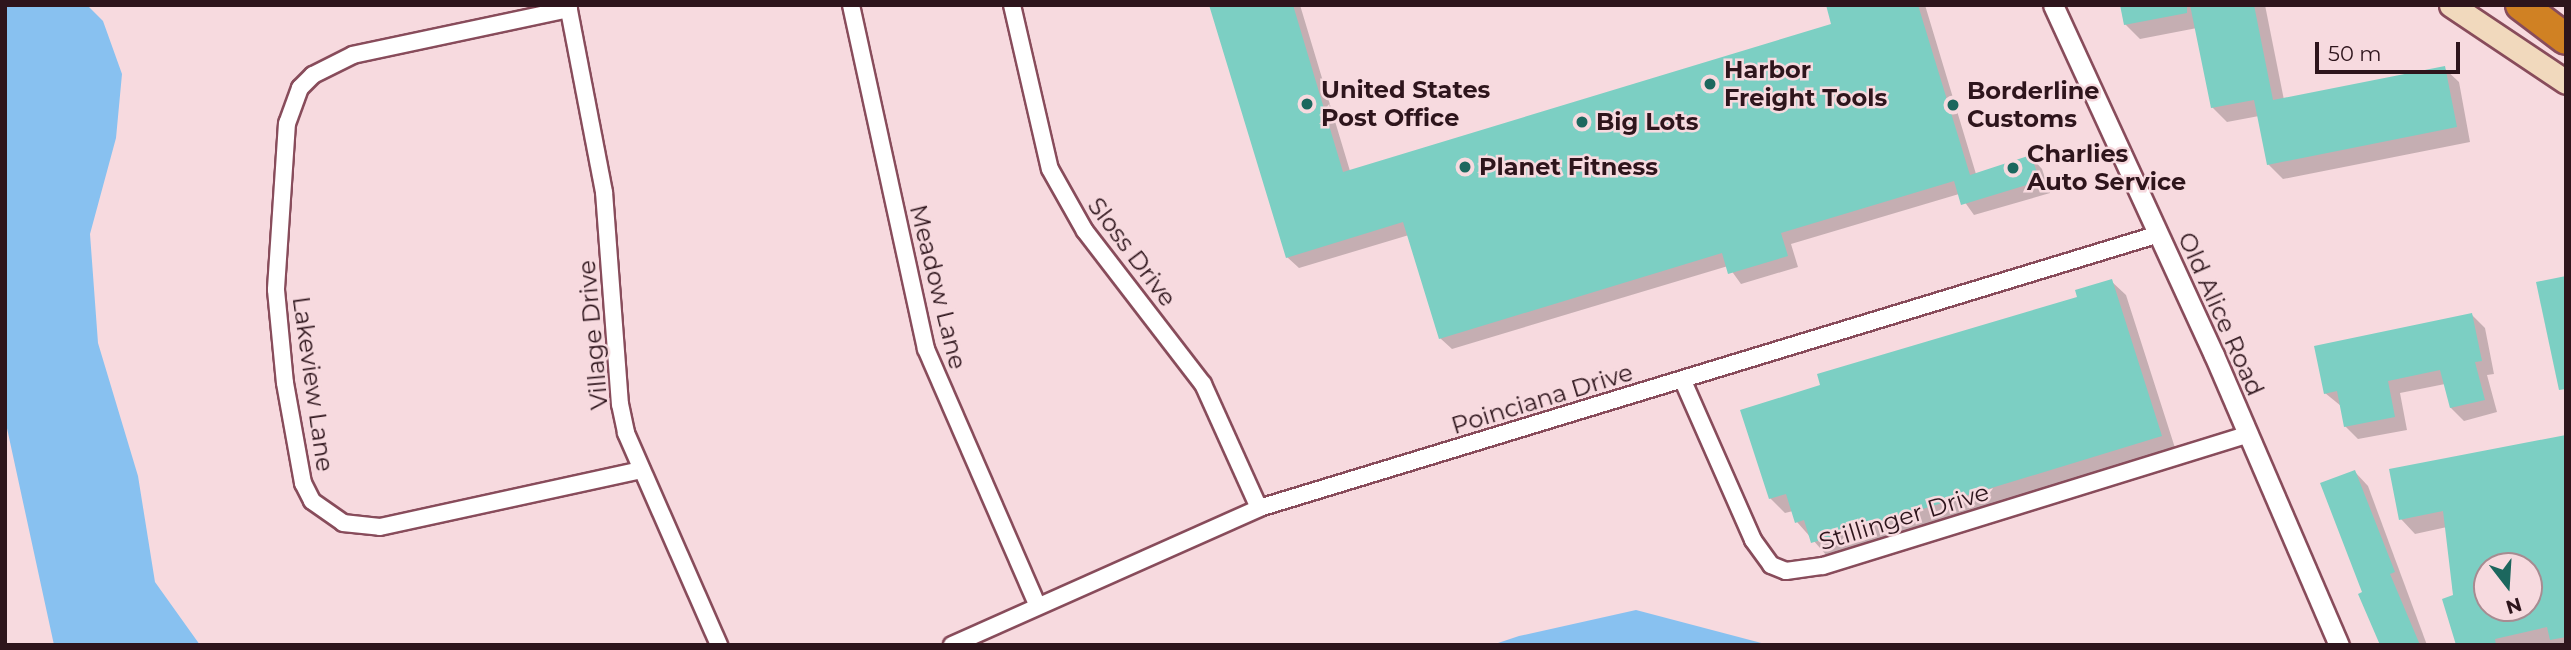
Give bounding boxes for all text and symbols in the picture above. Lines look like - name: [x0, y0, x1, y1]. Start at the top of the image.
- scale bar: [2319, 28, 2464, 72]
- text: 50 m: [2328, 41, 2382, 66]
- place label: Harbor Freight Tools: [1724, 56, 1887, 112]
- place label: United States Post Office: [1321, 76, 1490, 132]
- marker: Harbor Freight Tools: [1702, 76, 1718, 92]
- place label: Borderline Customs: [1967, 77, 2099, 133]
- marker: United States Post Office: [1299, 96, 1315, 112]
- marker: Borderline Customs: [1945, 97, 1961, 113]
- place label: Big Lots: [1596, 108, 1698, 136]
- marker: Big Lots: [1574, 114, 1590, 130]
- place label: Charlies Auto Service: [2027, 140, 2186, 196]
- place label: Planet Fitness: [1479, 153, 1658, 181]
- marker: Planet Fitness: [1457, 159, 1473, 175]
- marker: Charlies Auto Service: [2005, 160, 2021, 176]
- street label: Sloss Drive: [1082, 192, 1182, 312]
- street label: Meadow Lane: [904, 202, 972, 372]
- street label: Old Alice Road: [2172, 228, 2270, 400]
- street label: Village Drive: [572, 259, 614, 411]
- street label: Lakeview Lane: [286, 295, 340, 473]
- street label: Poinciana Drive: [1448, 358, 1636, 440]
- street label: Stillinger Drive: [1816, 477, 1992, 557]
- north arrow: [2473, 552, 2543, 622]
- text: N: [2503, 592, 2524, 619]

